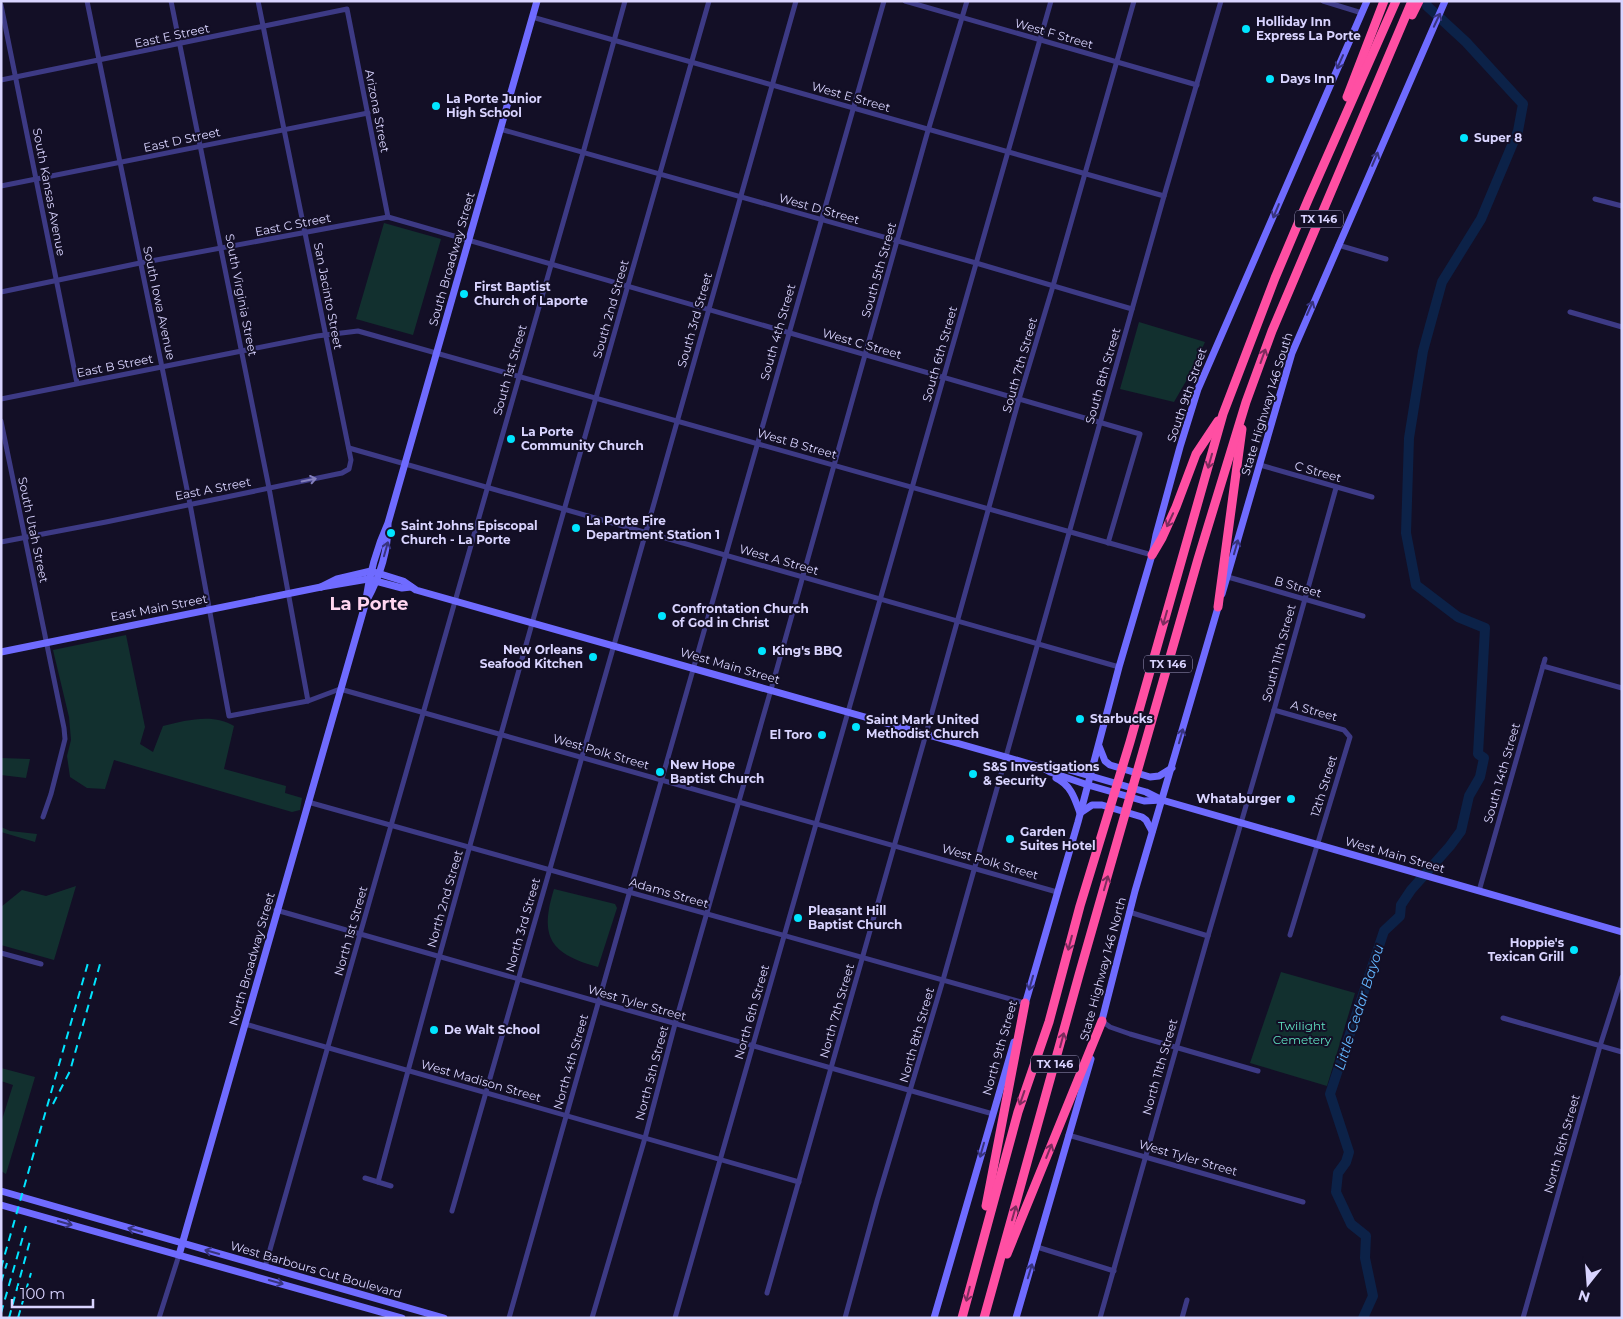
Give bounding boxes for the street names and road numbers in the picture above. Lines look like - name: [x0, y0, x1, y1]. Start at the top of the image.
- street label: West F Street: [1013, 15, 1095, 52]
- street label: East E Street: [133, 20, 211, 51]
- street label: Arizona Street: [362, 68, 393, 154]
- street label: West E Street: [810, 78, 892, 115]
- street label: East D Street: [142, 124, 222, 155]
- street label: South Kansas Avenue: [30, 127, 69, 257]
- street label: South Broadway Street: [425, 190, 478, 328]
- street label: West D Street: [777, 190, 861, 227]
- street label: East C Street: [254, 210, 332, 239]
- road number: TX 146: [1295, 210, 1343, 228]
- street label: South 5th Street: [858, 220, 899, 319]
- street label: South Virginia Street: [222, 232, 261, 358]
- street label: San Jacinto Street: [311, 241, 346, 351]
- street label: South Iowa Avenue: [140, 245, 179, 361]
- street label: South 2nd Street: [589, 258, 632, 360]
- street label: South 3rd Street: [674, 271, 715, 369]
- street label: South 4th Street: [757, 282, 798, 382]
- street label: South 6th Street: [919, 304, 960, 403]
- street label: South 7th Street: [999, 315, 1040, 414]
- street label: South 1st Street: [489, 323, 530, 417]
- street label: West C Street: [821, 325, 904, 362]
- street label: South 8th Street: [1082, 326, 1123, 426]
- street label: State Highway 146 South: [1238, 331, 1295, 477]
- street label: South 9th Street: [1163, 346, 1210, 444]
- street label: East B Street: [76, 351, 154, 380]
- street label: West B Street: [756, 425, 839, 462]
- street label: C Street: [1293, 458, 1343, 485]
- street label: East A Street: [174, 474, 252, 503]
- street label: South Utah Street: [15, 476, 52, 584]
- street label: West A Street: [738, 541, 821, 578]
- street label: B Street: [1273, 573, 1324, 600]
- street label: East Main Street: [109, 591, 209, 624]
- street label: South 11th Street: [1258, 602, 1299, 703]
- street label: West Main Street: [679, 644, 782, 687]
- road number: TX 146: [1144, 656, 1192, 672]
- street label: A Street: [1289, 697, 1339, 724]
- street label: South 14th Street: [1480, 721, 1523, 825]
- street label: West Polk Street: [551, 731, 651, 772]
- street label: 12th Street: [1307, 753, 1340, 818]
- street label: West Main Street: [1344, 833, 1447, 876]
- street label: West Polk Street: [940, 841, 1040, 882]
- street label: North 2nd Street: [423, 848, 466, 949]
- street label: Adams Street: [628, 874, 711, 911]
- street label: North 3rd Street: [502, 876, 543, 974]
- street label: North 1st Street: [331, 884, 371, 978]
- street label: North Broadway Street: [225, 890, 278, 1027]
- street label: State Highway 146 North: [1076, 895, 1129, 1042]
- street label: North 7th Street: [816, 962, 857, 1060]
- street label: North 6th Street: [731, 963, 772, 1061]
- street label: West Tyler Street: [586, 981, 688, 1024]
- street label: North 8th Street: [896, 985, 937, 1084]
- street label: North 9th Street: [979, 998, 1020, 1097]
- street label: North 4th Street: [550, 1012, 591, 1111]
- street label: North 11th Street: [1139, 1017, 1180, 1117]
- street label: North 5th Street: [632, 1024, 671, 1122]
- street label: West Madison Street: [419, 1056, 543, 1105]
- road number: TX 146: [1031, 1056, 1079, 1072]
- street label: North 16th Street: [1540, 1092, 1583, 1195]
- street label: West Tyler Street: [1137, 1136, 1239, 1179]
- street label: West Barbours Cut Boulevard: [229, 1238, 404, 1301]

